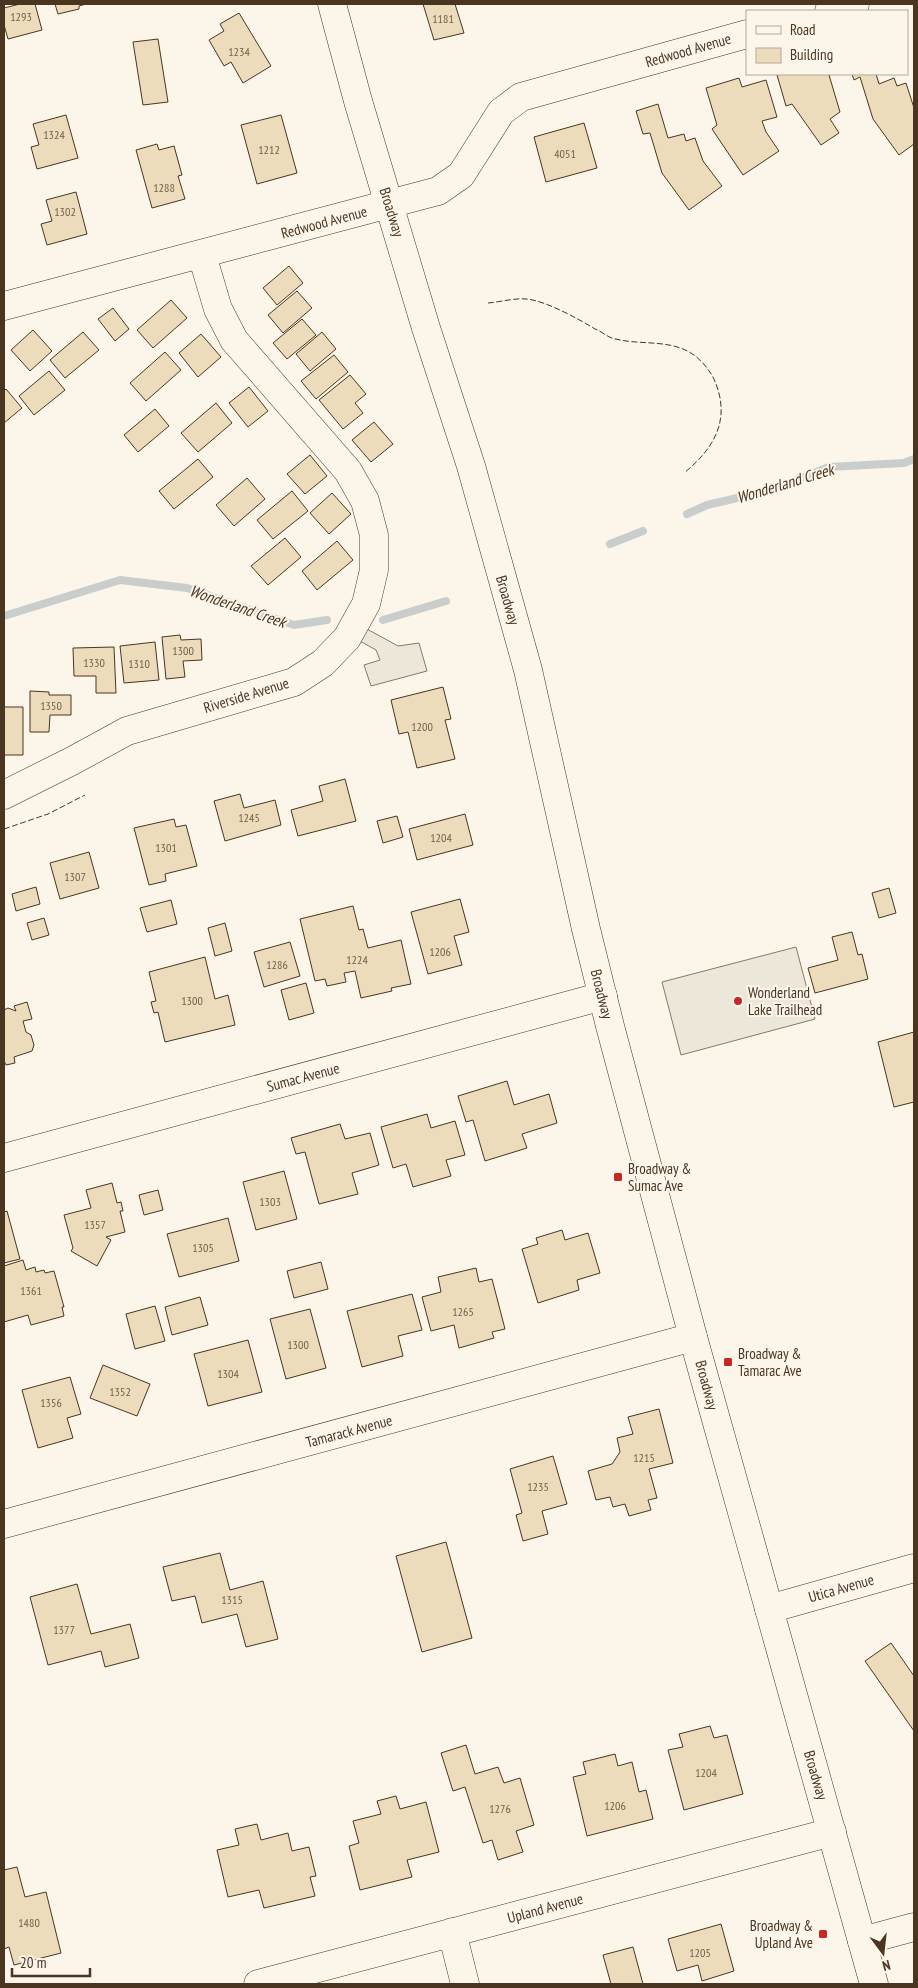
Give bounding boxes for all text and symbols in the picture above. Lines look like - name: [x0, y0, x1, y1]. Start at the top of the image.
- house number: 1293: [10, 9, 32, 24]
- legend: [746, 10, 908, 75]
- house number: 1181: [432, 11, 454, 26]
- text: Road: [790, 20, 816, 39]
- street label: Redwood Avenue: [643, 29, 733, 71]
- house number: 1234: [228, 44, 250, 59]
- text: Building: [790, 45, 833, 64]
- house number: 1324: [43, 127, 65, 142]
- house number: 1212: [258, 142, 280, 157]
- house number: 4051: [554, 146, 576, 161]
- house number: 1288: [153, 180, 175, 195]
- street label: Broadway: [376, 185, 409, 239]
- street label: Redwood Avenue: [279, 201, 369, 243]
- house number: 1302: [54, 204, 76, 219]
- water label: Wonderland Creek: [734, 458, 838, 507]
- street label: Broadway: [492, 573, 524, 627]
- water label: Wonderland Creek: [187, 580, 290, 632]
- house number: 1300: [172, 643, 194, 658]
- house number: 1330: [83, 655, 105, 670]
- house number: 1310: [128, 656, 150, 671]
- street label: Riverside Avenue: [201, 673, 291, 717]
- house number: 1350: [40, 698, 62, 713]
- house number: 1200: [411, 719, 433, 734]
- house number: 1245: [238, 810, 260, 825]
- house number: 1204: [430, 830, 452, 845]
- house number: 1301: [155, 840, 177, 855]
- house number: 1307: [64, 869, 86, 884]
- house number: 1206: [429, 944, 451, 959]
- house number: 1224: [346, 952, 368, 967]
- house number: 1286: [266, 957, 288, 972]
- street label: Broadway: [587, 967, 617, 1021]
- place label: Wonderland Lake Trailhead: [748, 983, 822, 1019]
- house number: 1300: [181, 993, 203, 1008]
- marker: Wonderland Lake Trailhead: [732, 995, 744, 1007]
- street label: Sumac Avenue: [265, 1058, 341, 1096]
- place label: Broadway & Sumac Ave: [628, 1159, 691, 1195]
- marker: Broadway & Sumac Ave: [612, 1171, 624, 1183]
- house number: 1303: [259, 1194, 281, 1209]
- house number: 1357: [84, 1217, 106, 1232]
- house number: 1305: [192, 1240, 214, 1255]
- house number: 1361: [20, 1283, 42, 1298]
- house number: 1265: [452, 1304, 474, 1319]
- house number: 1300: [287, 1337, 309, 1352]
- place label: Broadway & Tamarac Ave: [738, 1344, 802, 1380]
- marker: Broadway & Tamarac Ave: [722, 1356, 734, 1368]
- street label: Broadway: [691, 1358, 723, 1412]
- house number: 1304: [217, 1366, 239, 1381]
- house number: 1352: [109, 1384, 131, 1399]
- house number: 1356: [40, 1395, 62, 1410]
- street label: Tamarack Avenue: [304, 1410, 394, 1452]
- house number: 1215: [633, 1450, 655, 1465]
- house number: 1235: [527, 1479, 549, 1494]
- street label: Utica Avenue: [806, 1570, 876, 1606]
- house number: 1315: [221, 1592, 243, 1607]
- house number: 1377: [53, 1622, 75, 1637]
- street label: Broadway: [800, 1748, 832, 1802]
- house number: 1204: [695, 1765, 717, 1780]
- house number: 1206: [604, 1798, 626, 1813]
- house number: 1276: [489, 1801, 511, 1816]
- street label: Upland Avenue: [505, 1889, 585, 1927]
- house number: 1480: [18, 1915, 40, 1930]
- place label: Broadway & Upland Ave: [750, 1916, 813, 1952]
- marker: Broadway & Upland Ave: [817, 1928, 829, 1940]
- north arrow: [858, 1928, 908, 1978]
- house number: 1205: [689, 1945, 711, 1960]
- scale bar: [12, 1946, 90, 1978]
- text: 20 m: [20, 1953, 46, 1972]
- text: N: [880, 1956, 892, 1975]

